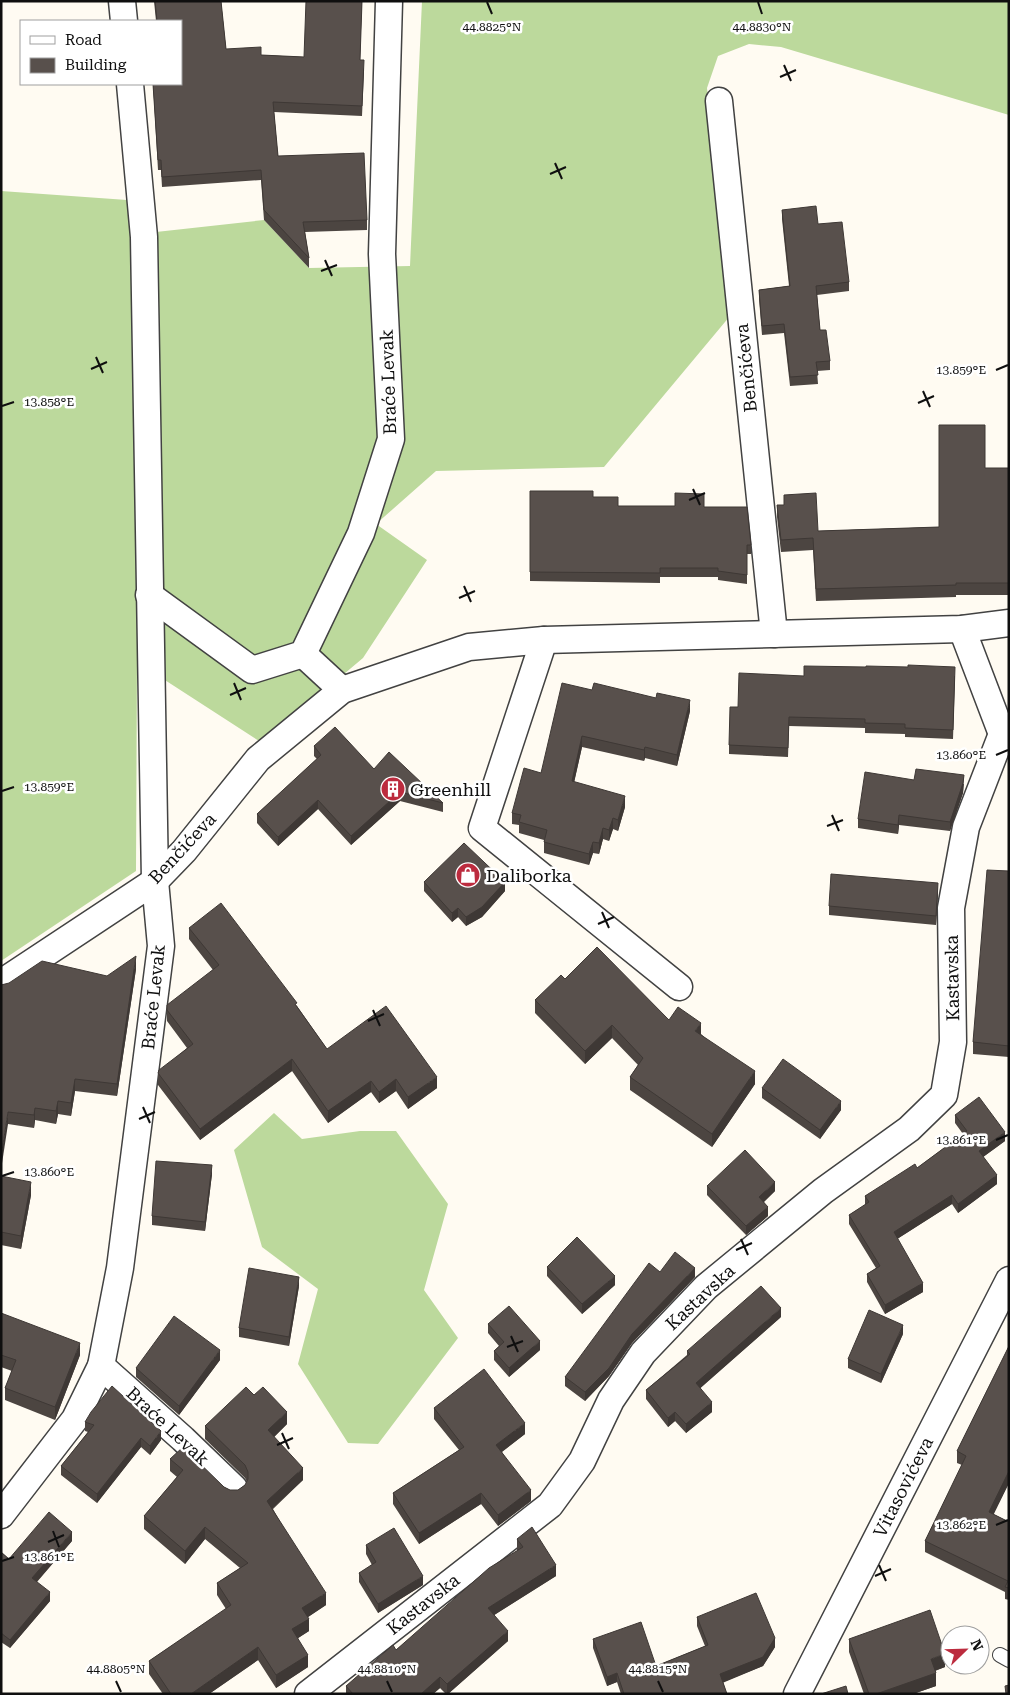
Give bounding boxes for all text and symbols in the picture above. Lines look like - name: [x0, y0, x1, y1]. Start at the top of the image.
- legend: [20, 20, 182, 85]
- text: 44.8825°N: [463, 20, 522, 34]
- text: 44.8830°N: [733, 20, 792, 34]
- text: Road: [65, 31, 102, 49]
- text: Building: [65, 56, 127, 74]
- street label: Benčićeva: [731, 322, 761, 413]
- street label: Braće Levak: [376, 329, 400, 435]
- text: 13.859°E: [936, 363, 986, 377]
- text: 13.858°E: [24, 395, 74, 409]
- text: 13.860°E: [936, 748, 986, 762]
- building icon: Greenhill: [380, 776, 406, 802]
- place label: Greenhill: [410, 779, 491, 800]
- text: 13.859°E: [24, 780, 74, 794]
- street label: Benčićeva: [144, 808, 220, 888]
- shop icon: Daliborka: [455, 862, 481, 888]
- place label: Daliborka: [486, 865, 572, 886]
- street label: Kastavska: [941, 934, 963, 1021]
- street label: Braće Levak: [137, 943, 169, 1051]
- text: 13.861°E: [936, 1133, 986, 1147]
- text: 13.860°E: [24, 1165, 74, 1179]
- street label: Kastavska: [661, 1260, 739, 1334]
- street label: Braće Levak: [122, 1382, 214, 1470]
- street label: Vitasovićeva: [869, 1433, 937, 1541]
- text: 13.862°E: [936, 1518, 986, 1532]
- text: 13.861°E: [24, 1550, 74, 1564]
- street label: Kastavska: [382, 1569, 464, 1639]
- north arrow: [940, 1625, 990, 1675]
- text: N: [967, 1637, 987, 1653]
- text: 44.8805°N: [87, 1662, 146, 1676]
- text: 44.8810°N: [358, 1662, 417, 1676]
- text: 44.8815°N: [629, 1662, 688, 1676]

